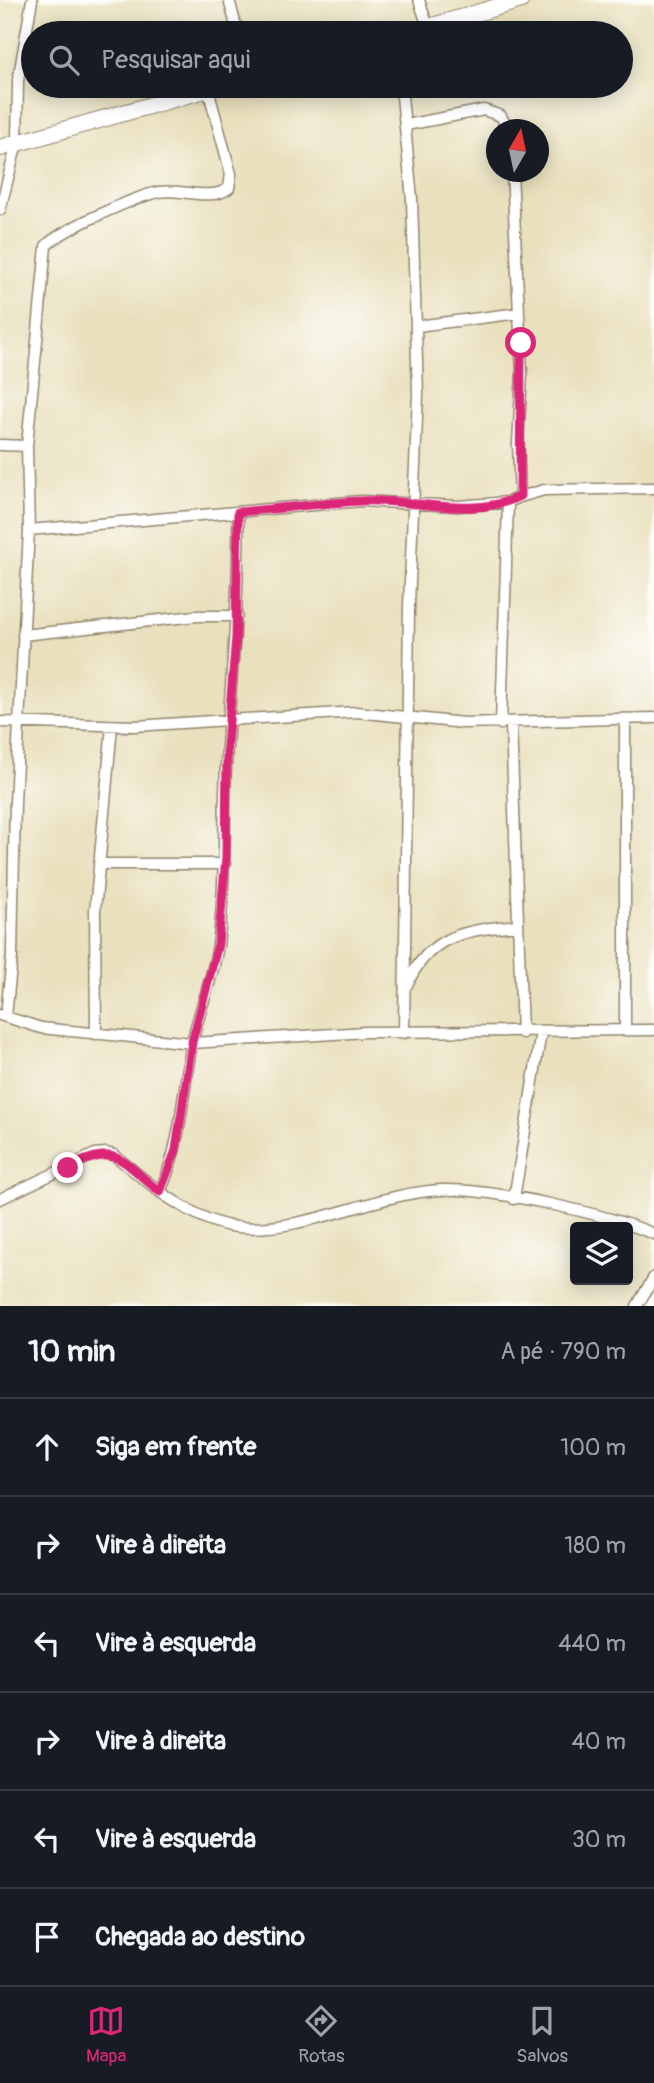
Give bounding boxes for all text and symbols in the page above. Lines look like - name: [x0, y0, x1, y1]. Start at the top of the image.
- search box: [21, 21, 633, 98]
- icon: search: [45, 41, 83, 79]
- text: Pesquisar aqui: [101, 44, 250, 76]
- north arrow: [486, 119, 549, 182]
- route start: [505, 327, 536, 358]
- route end: [52, 1152, 83, 1183]
- map controls: [570, 1222, 633, 1285]
- button: layers: [570, 1222, 633, 1285]
- text: 10 min: [28, 1333, 115, 1370]
- text: A pé · 790 m: [500, 1337, 626, 1366]
- icon: ahead: [28, 1428, 66, 1466]
- text: Siga em frente: [95, 1431, 256, 1463]
- text: 100 m: [560, 1433, 626, 1462]
- icon: right: [28, 1526, 66, 1564]
- text: Vire à direita: [95, 1529, 226, 1561]
- text: 180 m: [564, 1531, 626, 1560]
- icon: left: [28, 1624, 66, 1662]
- text: Vire à esquerda: [95, 1627, 256, 1659]
- text: 440 m: [558, 1629, 626, 1658]
- icon: right: [28, 1722, 66, 1760]
- text: Vire à direita: [95, 1725, 226, 1757]
- text: 40 m: [572, 1727, 626, 1756]
- icon: left: [28, 1820, 66, 1858]
- text: Vire à esquerda: [95, 1823, 256, 1855]
- text: 30 m: [572, 1825, 626, 1854]
- icon: arrive: [28, 1918, 66, 1956]
- text: Chegada ao destino: [95, 1921, 305, 1953]
- tab: Mapa: [86, 2002, 126, 2068]
- tab: Rotas: [298, 2002, 344, 2068]
- tab: Salvos: [516, 2002, 568, 2068]

